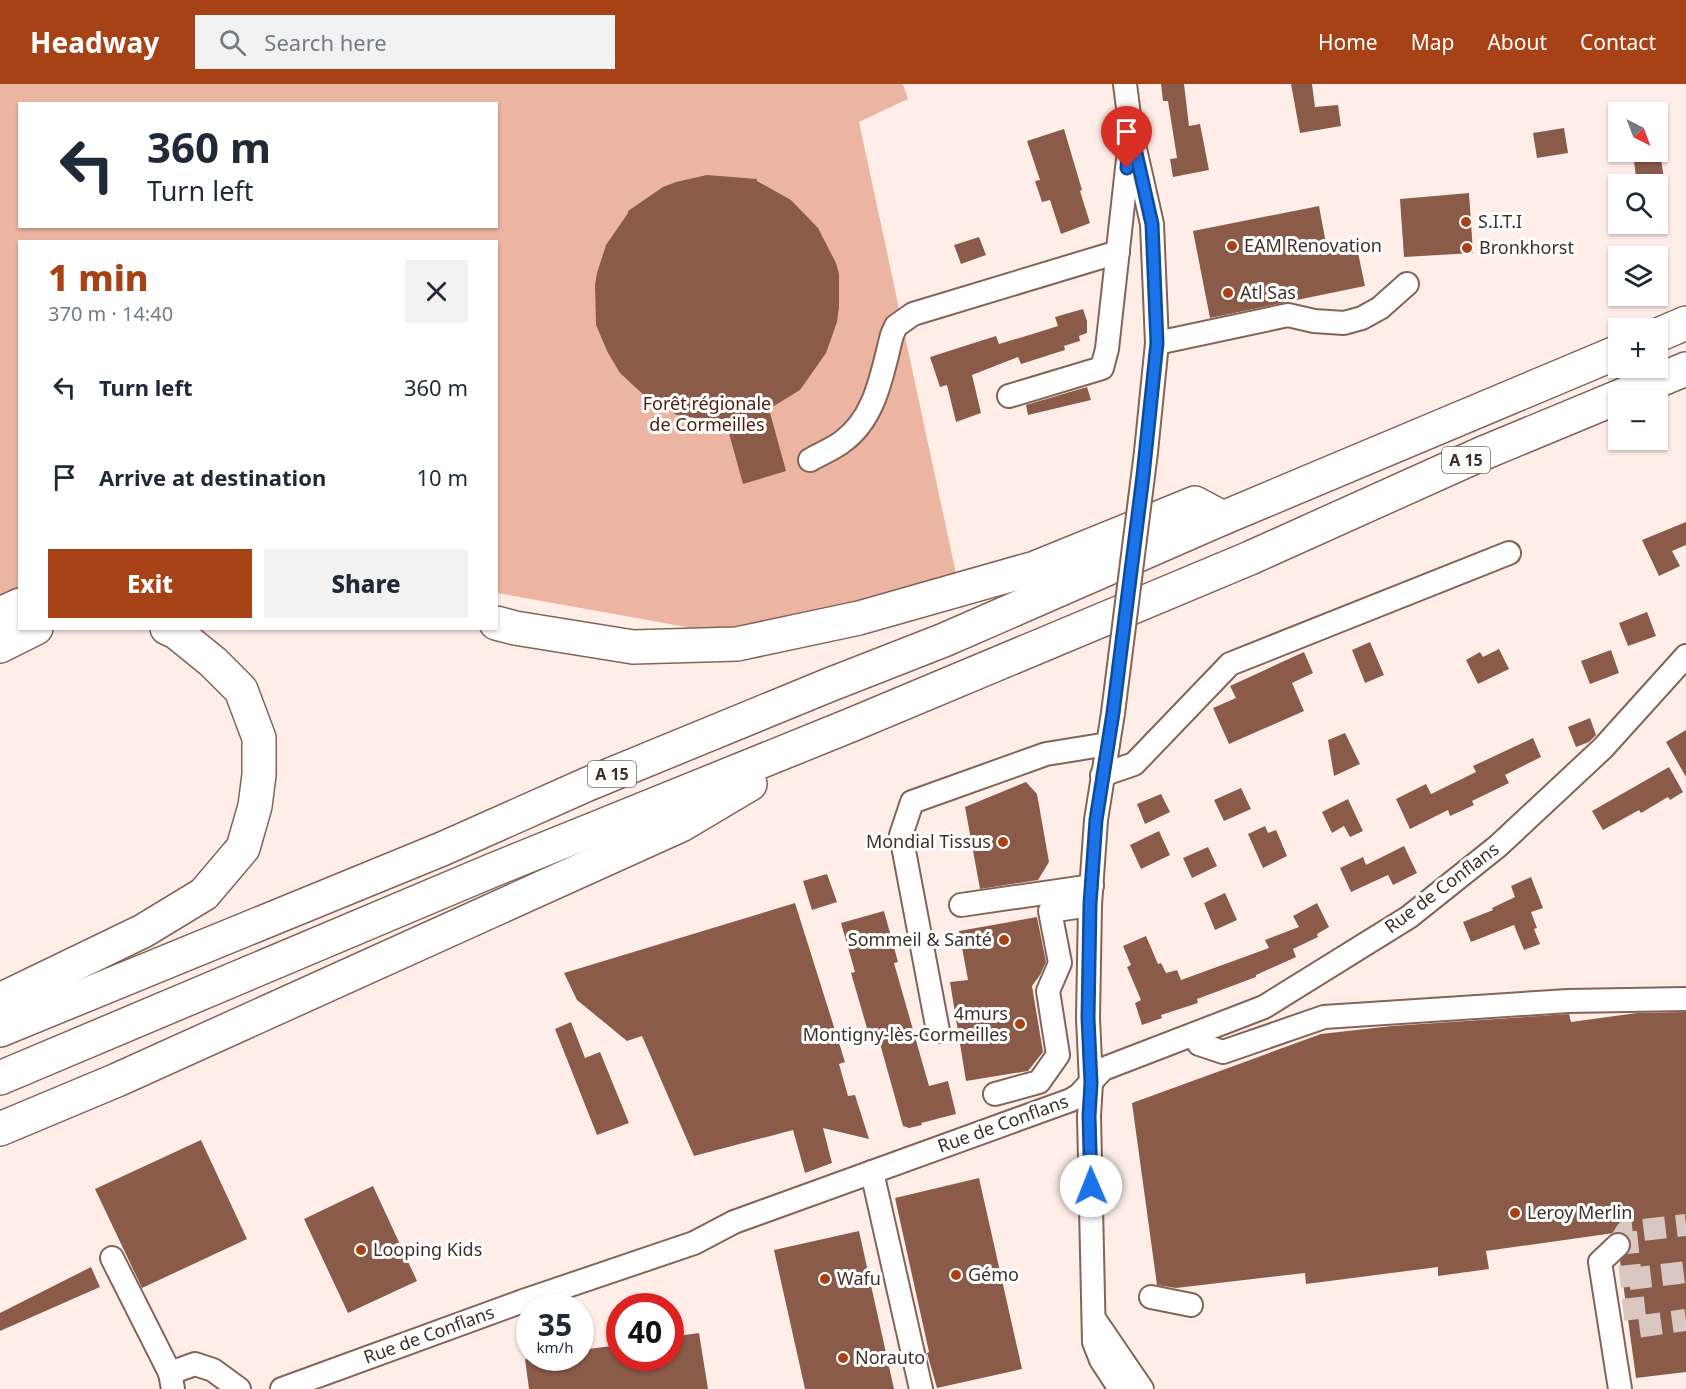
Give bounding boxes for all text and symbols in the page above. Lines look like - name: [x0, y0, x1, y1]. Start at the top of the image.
- search box: [195, 15, 615, 69]
- text: Headway: [30, 23, 159, 61]
- icon: search: [216, 26, 249, 59]
- text: Search here: [264, 27, 387, 57]
- text: Home: [1318, 28, 1378, 56]
- text: Map: [1411, 28, 1454, 56]
- text: About: [1487, 28, 1547, 56]
- text: Contact: [1580, 28, 1656, 56]
- north arrow: [1608, 102, 1668, 162]
- map controls: [1608, 102, 1668, 450]
- pin: [1101, 106, 1152, 168]
- icon: arrive: [1110, 115, 1143, 148]
- text: 360 m: [147, 118, 271, 175]
- icon: left: [48, 126, 126, 204]
- text: Turn left: [147, 172, 253, 209]
- button: search: [1608, 174, 1668, 234]
- place label: S.I.T.I: [1478, 209, 1522, 233]
- marker: S.I.T.I: [1459, 215, 1473, 229]
- place label: EAM Renovation: [1244, 233, 1382, 257]
- place label: Bronkhorst: [1479, 235, 1574, 259]
- marker: EAM Renovation: [1225, 239, 1239, 253]
- marker: Bronkhorst: [1460, 241, 1474, 255]
- button: layers: [1608, 246, 1668, 306]
- text: 1 min: [48, 253, 149, 302]
- button: close: [405, 260, 468, 323]
- place label: Atl Sas: [1240, 280, 1296, 304]
- marker: Atl Sas: [1221, 286, 1235, 300]
- text: 370 m · 14:40: [48, 300, 173, 327]
- button: +: [1608, 318, 1668, 378]
- icon: left: [48, 371, 81, 404]
- text: Turn left: [99, 372, 193, 402]
- text: 360 m: [404, 372, 468, 402]
- button: −: [1608, 390, 1668, 450]
- park label: Forêt régionale de Cormeilles: [643, 391, 771, 436]
- road number: A 15: [1442, 447, 1490, 473]
- icon: arrive: [48, 461, 81, 494]
- text: Arrive at destination: [99, 462, 326, 492]
- text: 10 m: [417, 462, 468, 492]
- button: Exit: [48, 549, 252, 618]
- button: Share: [264, 549, 468, 618]
- road number: A 15: [588, 761, 636, 787]
- place label: Mondial Tissus: [866, 829, 991, 853]
- marker: Mondial Tissus: [996, 835, 1010, 849]
- street label: Rue de Conflans: [1379, 836, 1503, 938]
- place label: Sommeil & Santé: [848, 927, 992, 951]
- marker: Sommeil & Santé: [997, 933, 1011, 947]
- place label: 4murs Montigny-lès-Cormeilles: [803, 1001, 1008, 1046]
- marker: 4murs Montigny-lès-Cormeilles: [1013, 1017, 1027, 1031]
- street label: Rue de Conflans: [934, 1088, 1071, 1158]
- position arrow: [1059, 1154, 1123, 1218]
- place label: Leroy Merlin: [1527, 1200, 1632, 1224]
- marker: Leroy Merlin: [1508, 1206, 1522, 1220]
- place label: Looping Kids: [373, 1237, 482, 1261]
- marker: Looping Kids: [354, 1243, 368, 1257]
- place label: Gémo: [968, 1262, 1019, 1286]
- place label: Wafu: [837, 1266, 881, 1290]
- marker: Gémo: [949, 1268, 963, 1282]
- marker: Wafu: [818, 1272, 832, 1286]
- speed limit sign: 40: [606, 1293, 684, 1371]
- street label: Rue de Conflans: [360, 1299, 497, 1369]
- text: 35: [538, 1304, 572, 1345]
- text: km/h: [537, 1337, 573, 1357]
- place label: Norauto: [855, 1345, 925, 1369]
- marker: Norauto: [836, 1351, 850, 1365]

